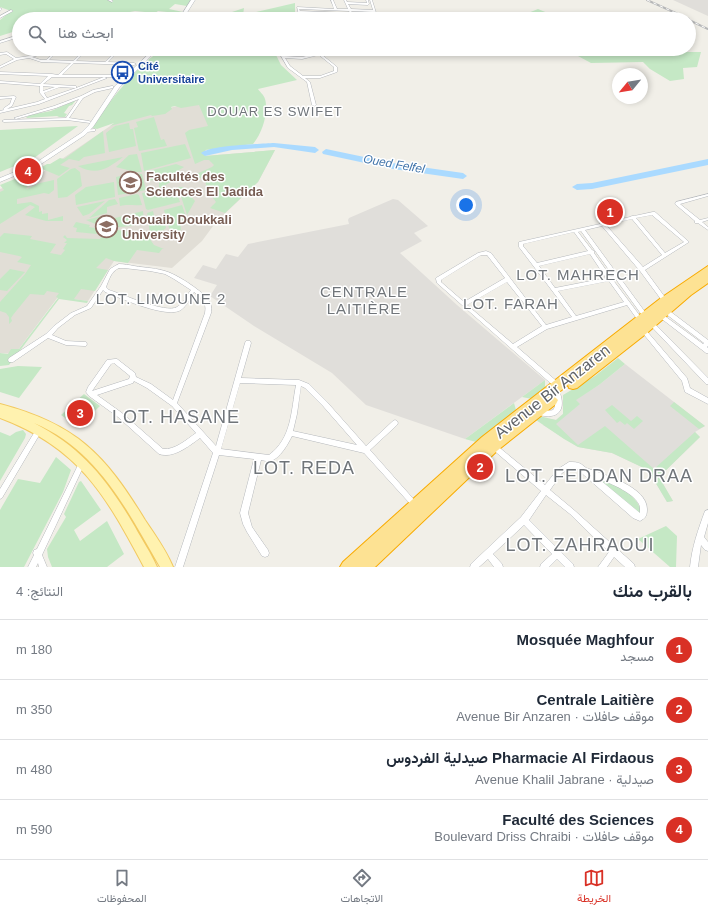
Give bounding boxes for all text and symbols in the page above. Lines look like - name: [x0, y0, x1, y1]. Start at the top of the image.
- search box: [12, 12, 696, 56]
- icon: search: [26, 23, 48, 45]
- text: ابحث هنا: [58, 24, 114, 41]
- bus stop icon: Cité Universitaire: [109, 59, 135, 85]
- place label: Cité Universitaire: [138, 60, 205, 85]
- north arrow: [612, 68, 648, 104]
- district label: DOUAR ES SWIFET: [207, 104, 343, 119]
- water label: Oued Felfel: [362, 152, 426, 176]
- pin: 4: [15, 156, 41, 186]
- place label: Facultés des Sciences El Jadida: [146, 169, 264, 199]
- school or university icon: Facultés des Sciences El Jadida: [118, 170, 144, 196]
- your location: [456, 195, 476, 215]
- pin: 1: [597, 197, 623, 227]
- place label: Chouaib Doukkali University: [122, 212, 232, 242]
- school or university icon: Chouaib Doukkali University: [93, 213, 119, 239]
- district label: LOT. MAHRECH: [516, 266, 640, 283]
- district label: CENTRALE LAITIÈRE: [320, 283, 408, 317]
- district label: LOT. LIMOUNE 2: [96, 290, 226, 307]
- district label: LOT. FARAH: [463, 295, 559, 312]
- street label: Avenue Bir Anzaren: [491, 341, 613, 442]
- pin: 3: [67, 398, 93, 428]
- district label: LOT. HASANE: [112, 407, 240, 427]
- pin: 2: [467, 452, 493, 482]
- district label: LOT. REDA: [253, 458, 355, 478]
- district label: LOT. FEDDAN DRAA: [505, 466, 693, 486]
- district label: LOT. ZAHRAOUI: [505, 535, 655, 555]
- text: بالقرب منك: [613, 582, 692, 601]
- text: النتائج: 4: [16, 584, 63, 599]
- text: Mosquée Maghfour: [517, 631, 654, 648]
- text: 180 m: [16, 642, 52, 657]
- text: 1: [675, 642, 683, 657]
- text: مسجد: [620, 649, 654, 664]
- text: Centrale Laitière: [536, 691, 654, 708]
- text: 350 m: [16, 702, 52, 717]
- text: 2: [675, 702, 683, 717]
- text: موقف حافلات · Avenue Bir Anzaren: [456, 709, 654, 724]
- text: Pharmacie Al Firdaous صيدلية الفردوس: [386, 749, 654, 766]
- text: 480 m: [16, 762, 52, 777]
- text: 3: [675, 762, 683, 777]
- text: صيدلية · Avenue Khalil Jabrane: [475, 772, 654, 787]
- text: Faculté des Sciences: [502, 811, 654, 828]
- text: 590 m: [16, 822, 52, 837]
- text: 4: [675, 822, 683, 837]
- text: موقف حافلات · Boulevard Driss Chraibi: [434, 829, 654, 844]
- tab: المحفوظات: [97, 867, 147, 908]
- tab: الاتجاهات: [340, 867, 383, 908]
- tab: الخريطة: [577, 867, 611, 908]

